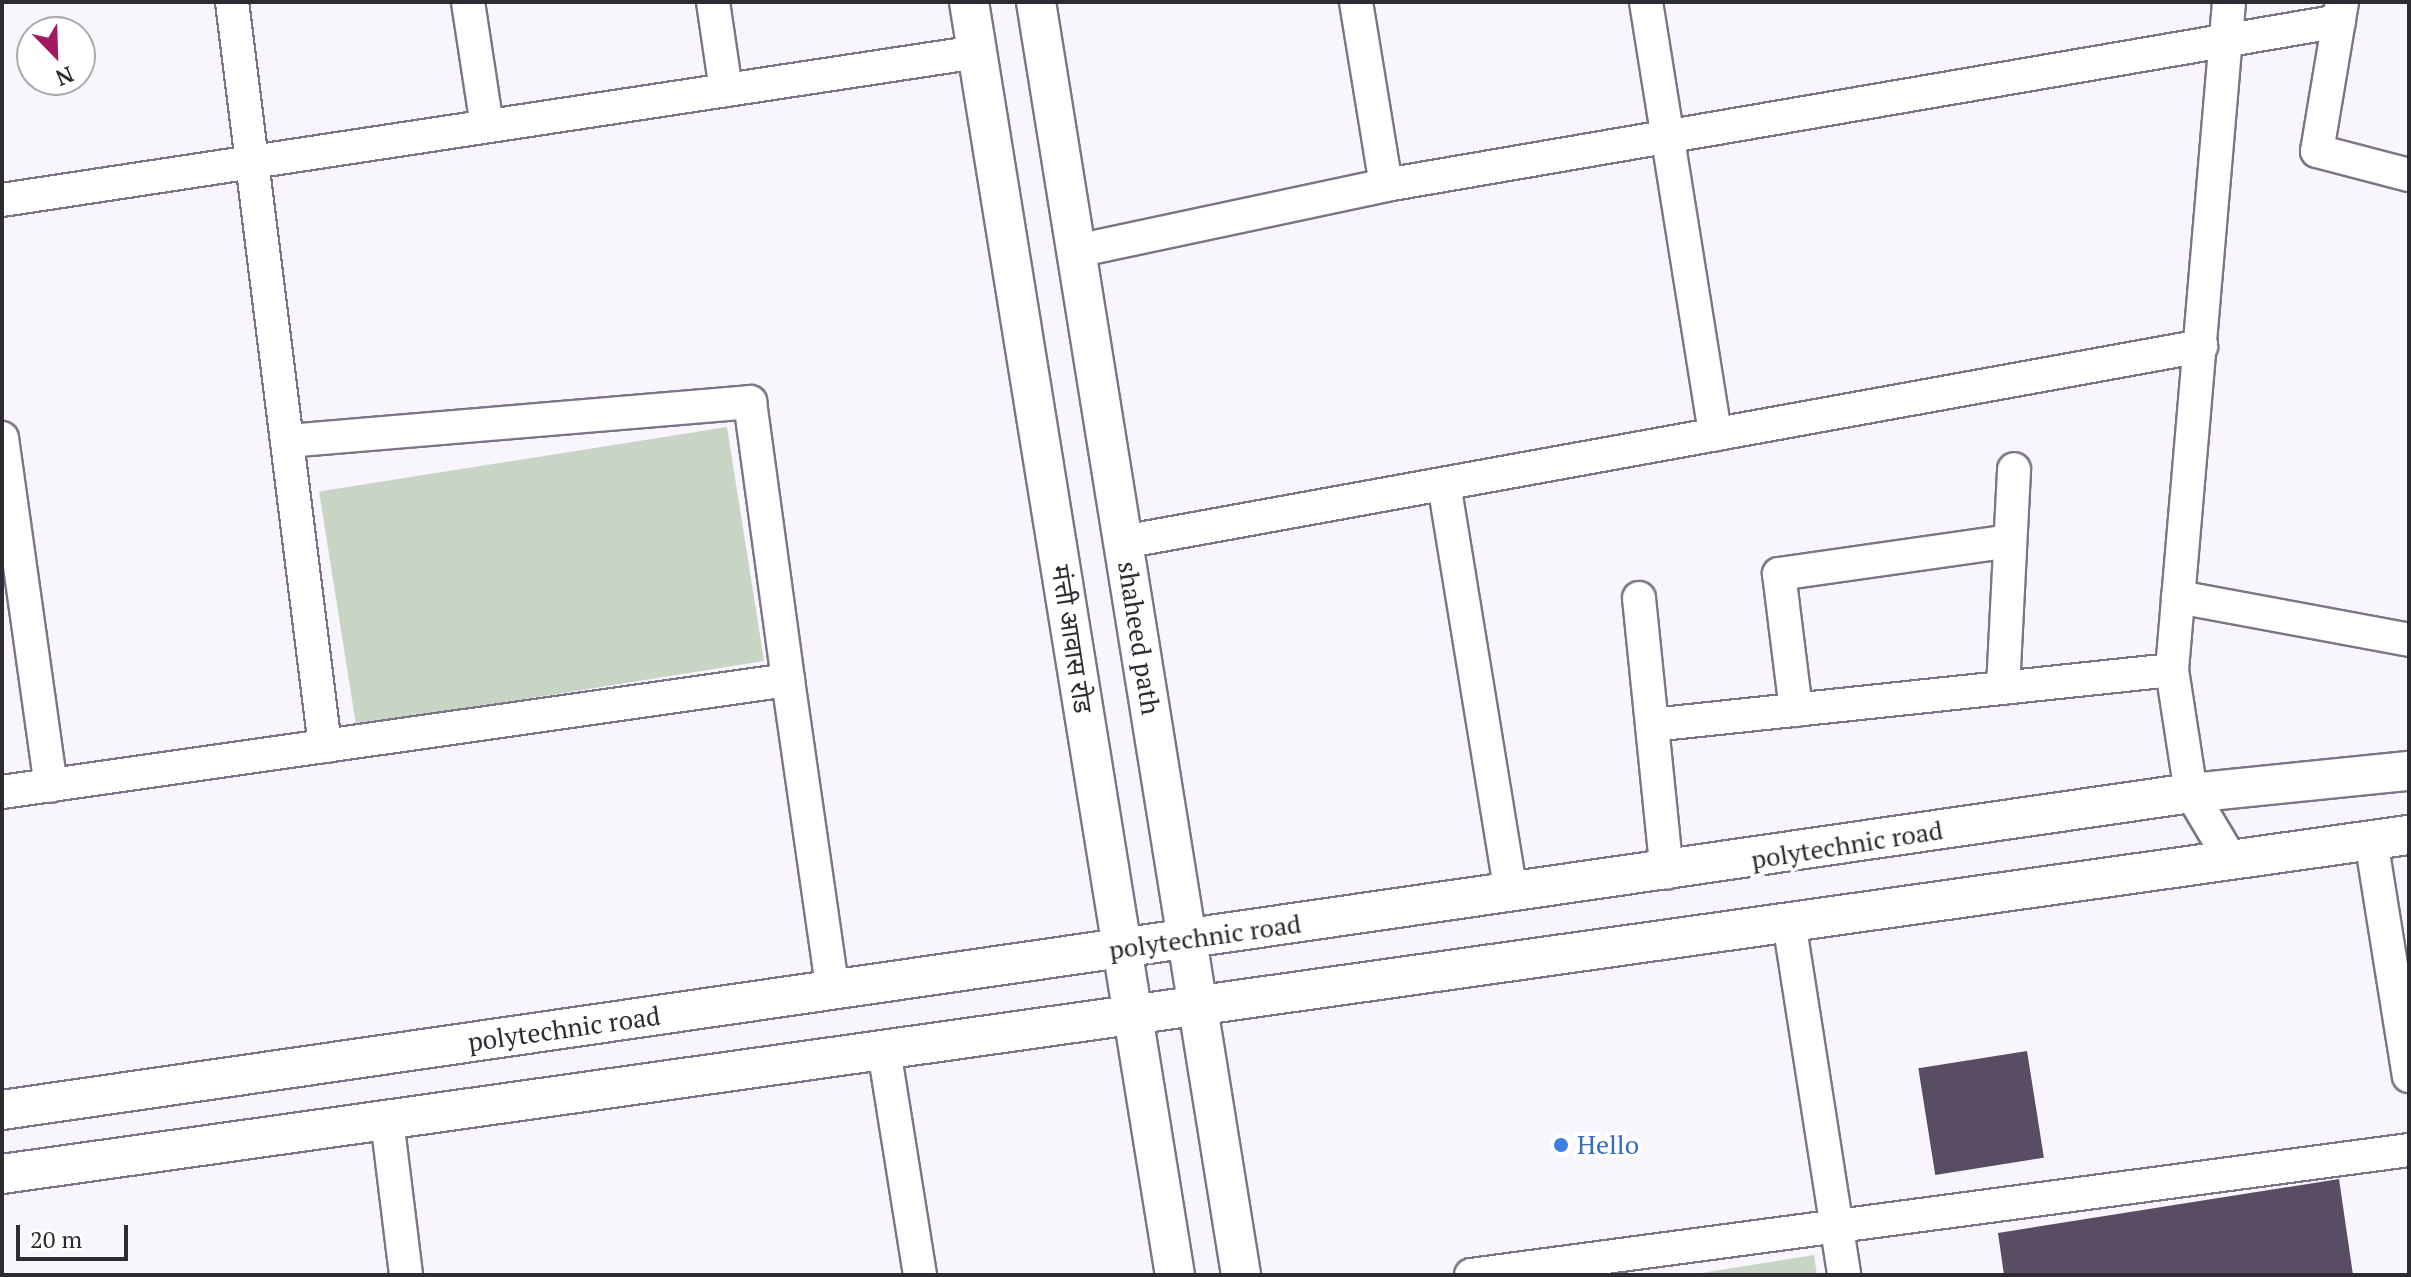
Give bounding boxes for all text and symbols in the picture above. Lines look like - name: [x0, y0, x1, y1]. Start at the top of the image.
- north arrow: [16, 16, 96, 96]
- text: N: [51, 60, 78, 93]
- street label: shaheed path: [1112, 559, 1166, 717]
- street label: मंत्ती आवास रोड: [1045, 563, 1099, 715]
- street label: polytechnic road: [1749, 814, 1945, 876]
- street label: polytechnic road: [1107, 908, 1303, 966]
- street label: polytechnic road: [466, 1000, 662, 1058]
- place label: Hello: [1577, 1129, 1639, 1161]
- marker: Hello: [1552, 1136, 1570, 1154]
- scale bar: [20, 1209, 132, 1259]
- text: 20 m: [30, 1223, 82, 1255]

